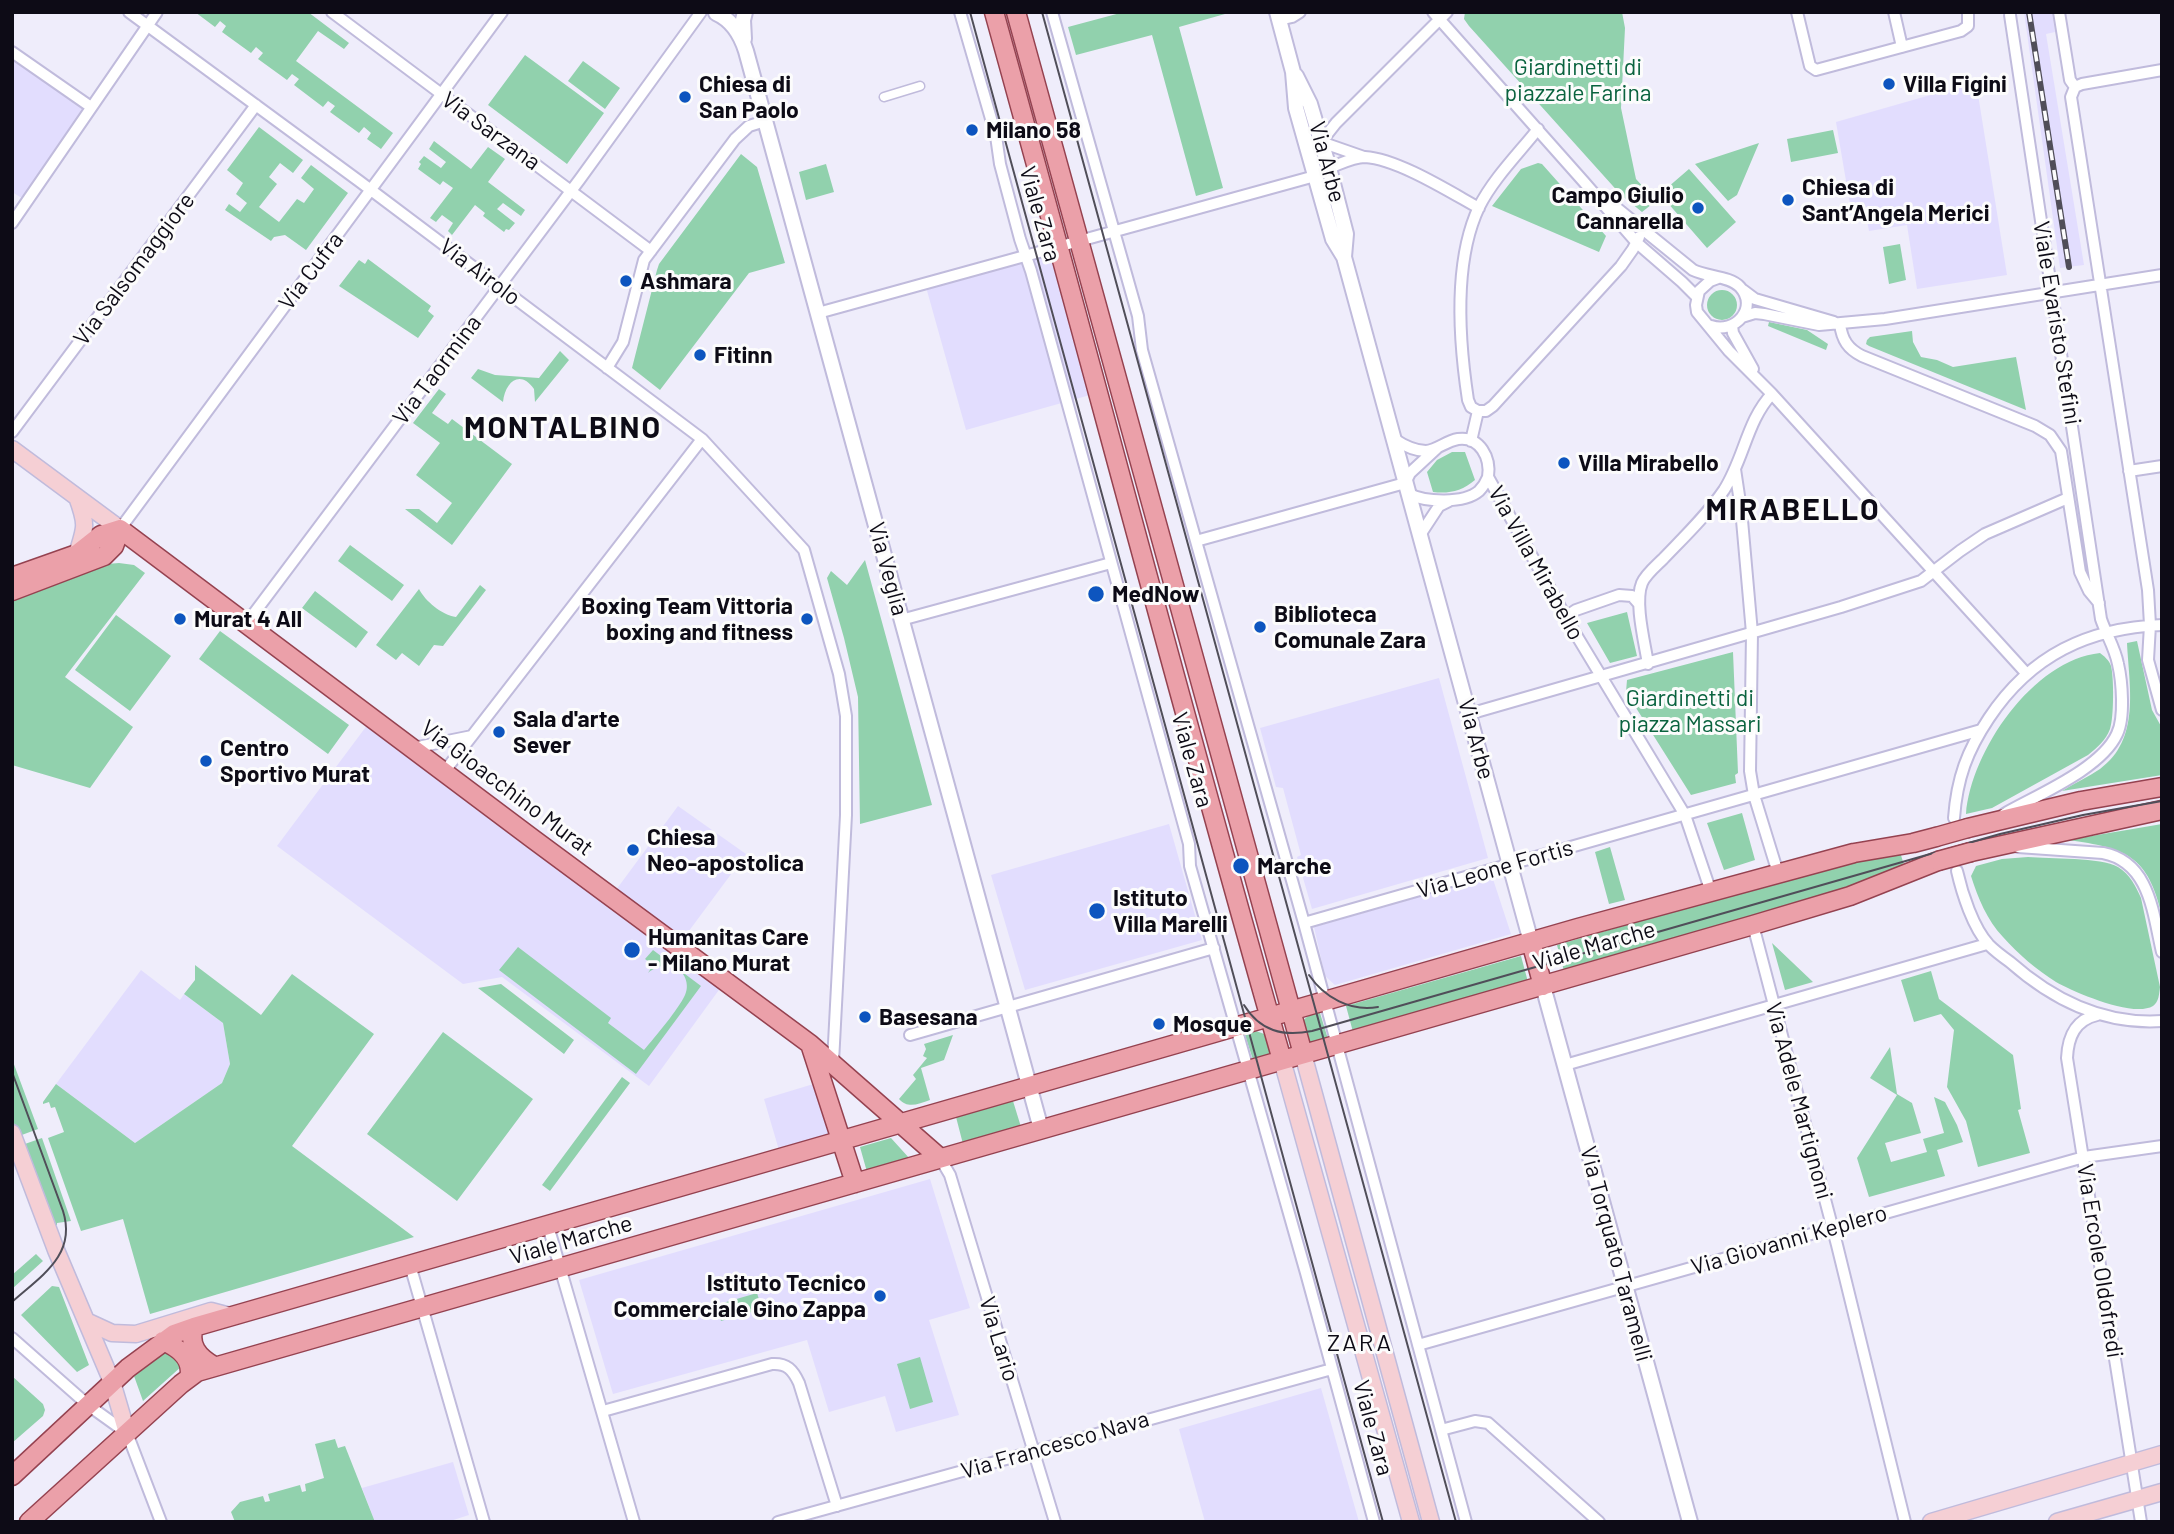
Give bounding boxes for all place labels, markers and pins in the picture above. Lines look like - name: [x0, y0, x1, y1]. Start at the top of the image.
- place label: Chiesa di San Paolo: [699, 70, 799, 124]
- place label: Villa Figini: [1903, 70, 2007, 98]
- marker: Villa Figini: [1881, 76, 1897, 92]
- marker: Chiesa di San Paolo: [677, 89, 693, 105]
- place label: Milano 58: [986, 116, 1081, 144]
- marker: Milano 58: [964, 122, 980, 138]
- place label: Chiesa di Sant’Angela Merici: [1802, 173, 1990, 227]
- place label: Campo Giulio Cannarella: [1552, 181, 1684, 235]
- marker: Chiesa di Sant’Angela Merici: [1780, 192, 1796, 208]
- marker: Campo Giulio Cannarella: [1690, 200, 1706, 216]
- place label: Ashmara: [640, 267, 732, 295]
- marker: Ashmara: [618, 273, 634, 289]
- place label: Fitinn: [714, 341, 773, 369]
- marker: Fitinn: [692, 347, 708, 363]
- place label: Villa Mirabello: [1578, 449, 1719, 477]
- marker: Villa Mirabello: [1556, 455, 1572, 471]
- place label: MedNow: [1112, 580, 1199, 608]
- marker: MedNow: [1086, 584, 1106, 604]
- place label: Boxing Team Vittoria boxing and fitness: [581, 592, 793, 646]
- place label: Biblioteca Comunale Zara: [1274, 600, 1426, 654]
- place label: Murat 4 All: [194, 605, 302, 633]
- marker: Murat 4 All: [172, 611, 188, 627]
- marker: Boxing Team Vittoria boxing and fitness: [799, 611, 815, 627]
- marker: Biblioteca Comunale Zara: [1252, 619, 1268, 635]
- place label: Sala d'arte Sever: [513, 705, 620, 759]
- marker: Sala d'arte Sever: [491, 724, 507, 740]
- place label: Centro Sportivo Murat: [220, 734, 370, 788]
- marker: Centro Sportivo Murat: [198, 753, 214, 769]
- place label: Chiesa Neo-apostolica: [647, 823, 804, 877]
- marker: Chiesa Neo-apostolica: [625, 842, 641, 858]
- place label: Marche: [1257, 852, 1332, 880]
- marker: Marche: [1231, 856, 1251, 876]
- place label: Istituto Villa Marelli: [1113, 884, 1228, 938]
- marker: Istituto Villa Marelli: [1087, 901, 1107, 921]
- place label: Humanitas Care - Milano Murat: [648, 923, 809, 977]
- marker: Humanitas Care - Milano Murat: [622, 940, 642, 960]
- place label: Basesana: [879, 1003, 978, 1031]
- marker: Basesana: [857, 1009, 873, 1025]
- place label: Mosque: [1173, 1010, 1252, 1038]
- marker: Mosque: [1151, 1016, 1167, 1032]
- place label: Istituto Tecnico Commerciale Gino Zappa: [614, 1269, 866, 1323]
- marker: Istituto Tecnico Commerciale Gino Zappa: [872, 1288, 888, 1304]

